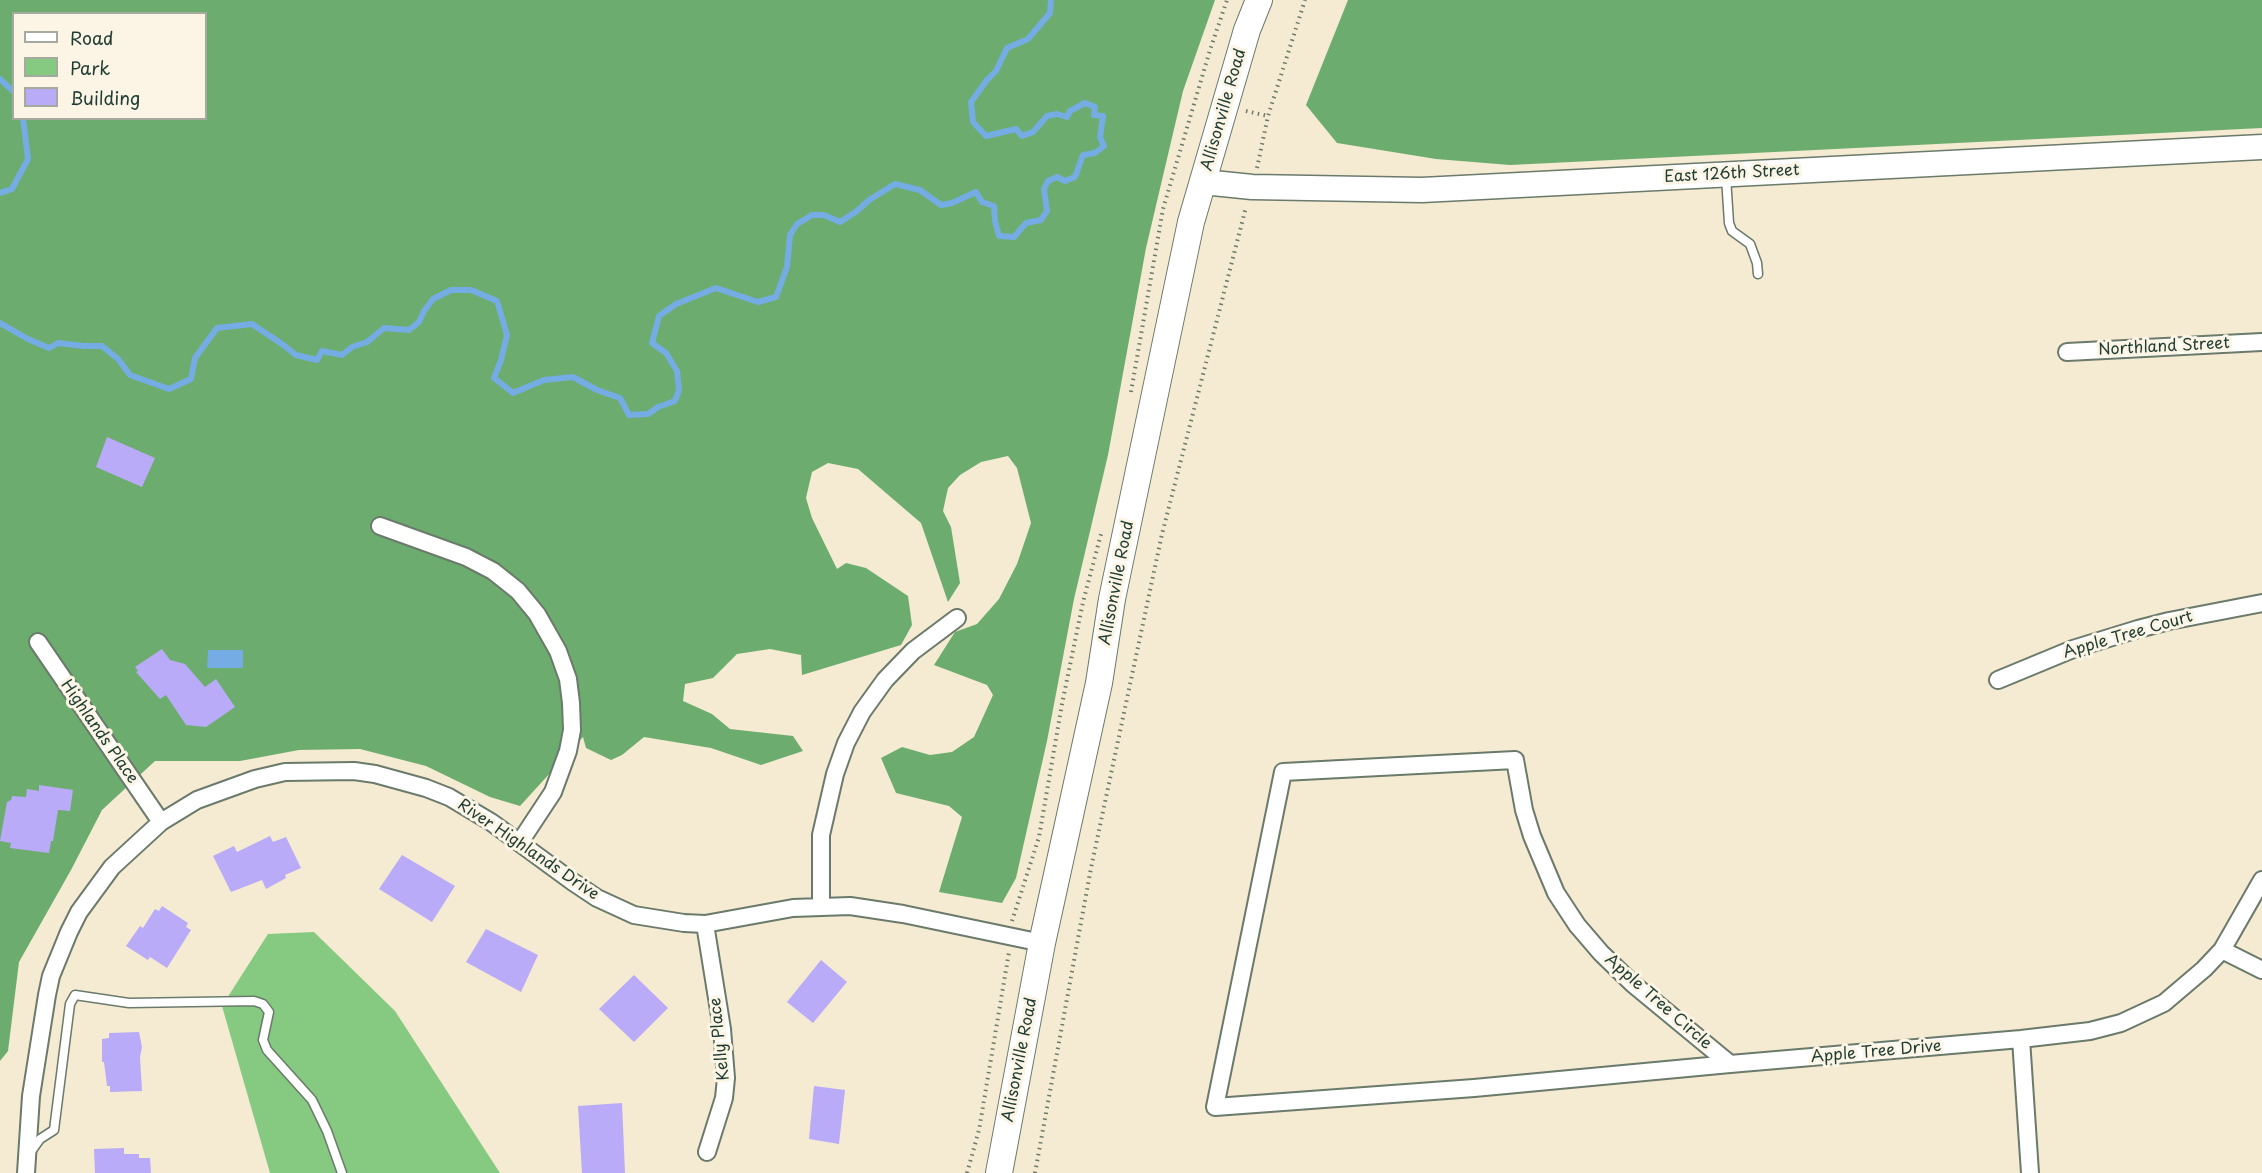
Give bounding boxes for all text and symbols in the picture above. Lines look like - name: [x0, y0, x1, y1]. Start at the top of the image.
- legend: [12, 12, 207, 120]
- text: Road: [70, 24, 114, 51]
- street label: Allisonville Road: [1197, 47, 1251, 173]
- text: Park: [70, 54, 110, 81]
- text: Building: [70, 84, 140, 111]
- street label: East 126th Street: [1664, 161, 1800, 187]
- street label: Northland Street: [2098, 334, 2230, 360]
- street label: Allisonville Road: [1096, 519, 1138, 647]
- street label: Apple Tree Court: [2061, 607, 2195, 663]
- street label: Highlands Place: [56, 677, 142, 787]
- street label: River Highlands Drive: [454, 795, 602, 905]
- street label: Apple Tree Circle: [1600, 950, 1716, 1054]
- street label: Allisonville Road: [999, 996, 1041, 1124]
- street label: Kelly Place: [706, 997, 734, 1081]
- street label: Apple Tree Drive: [1810, 1037, 1942, 1067]

